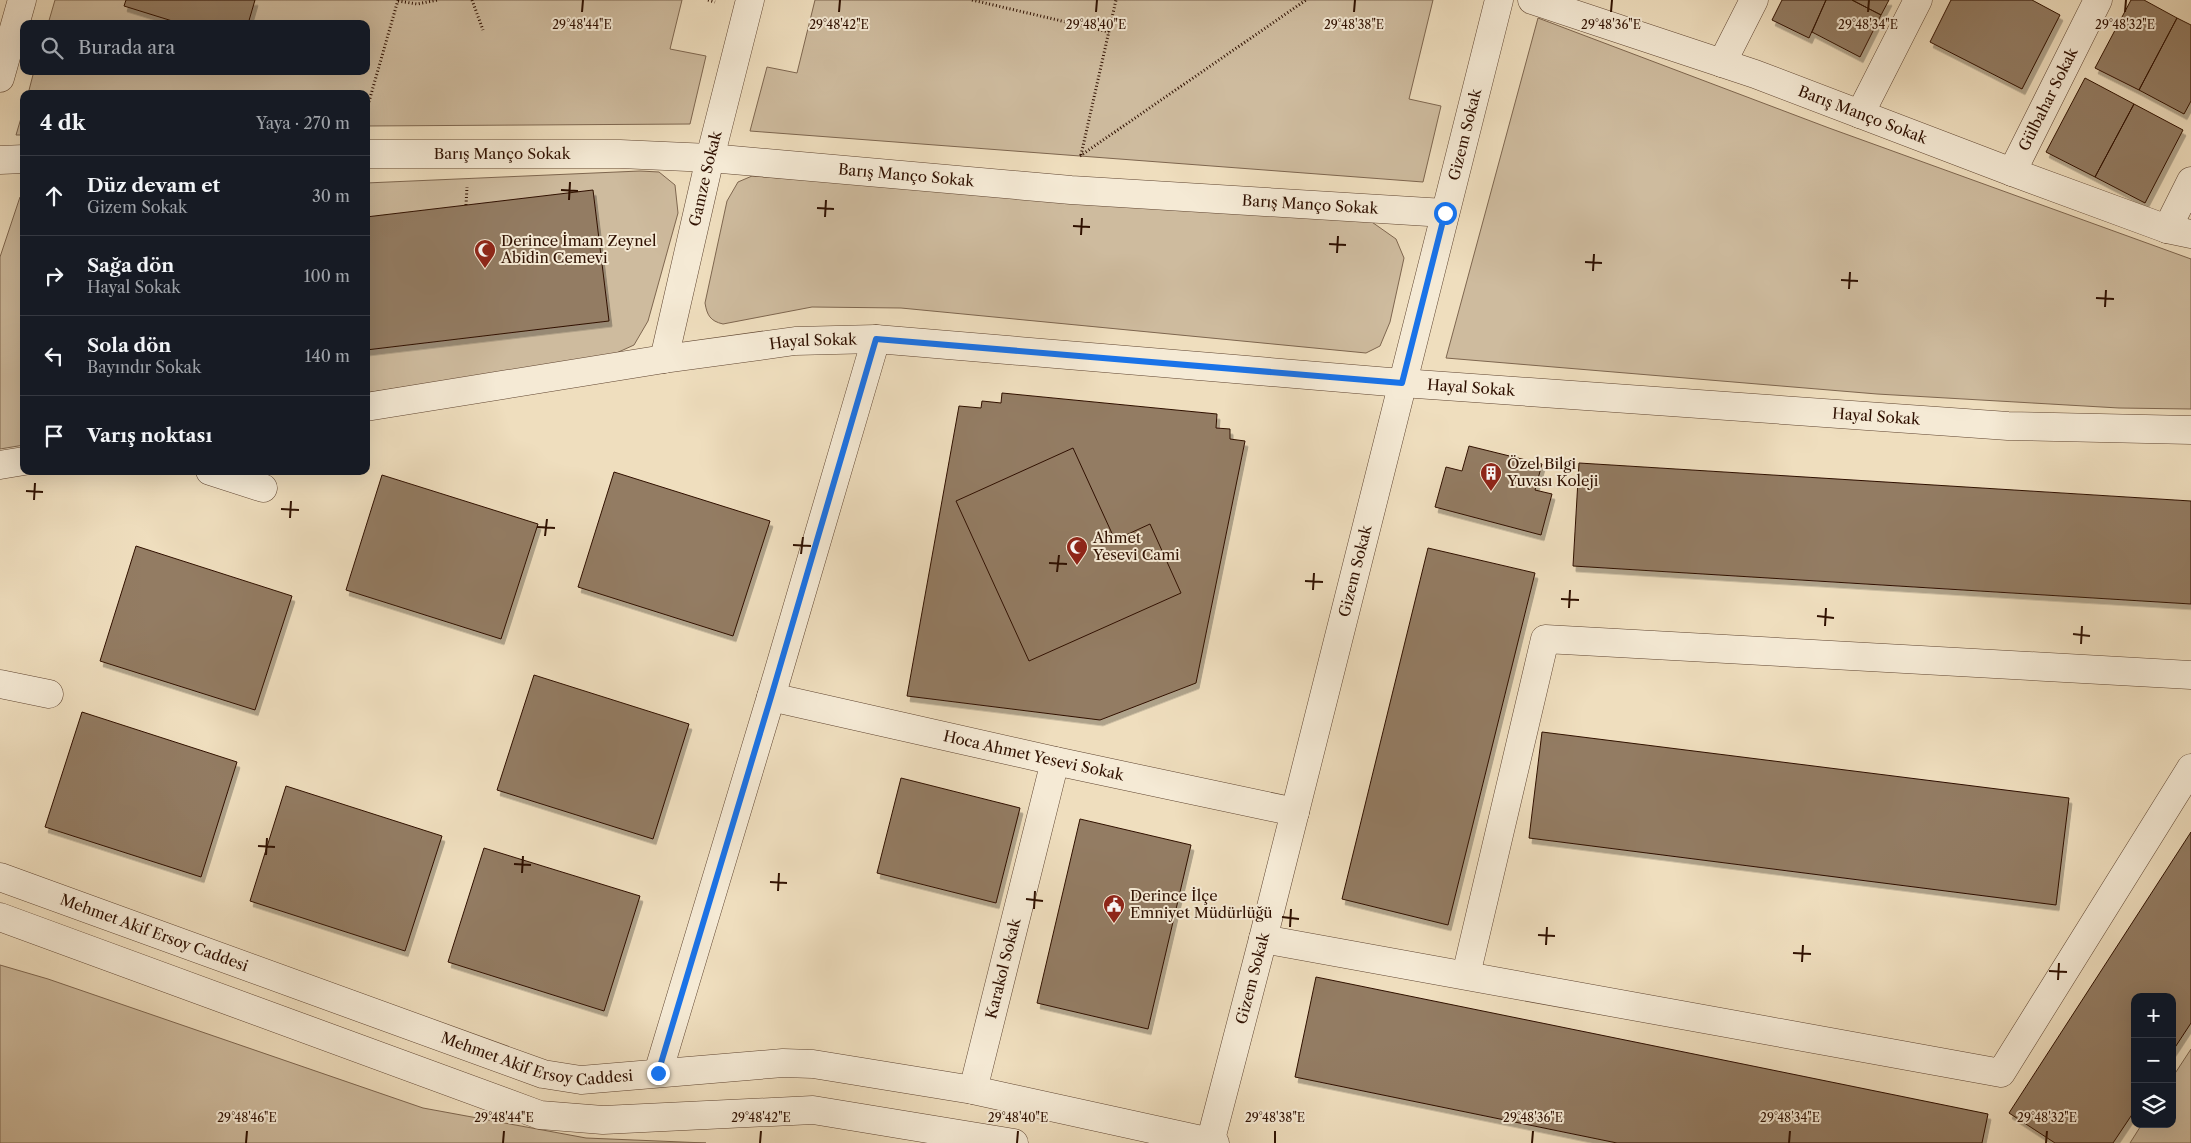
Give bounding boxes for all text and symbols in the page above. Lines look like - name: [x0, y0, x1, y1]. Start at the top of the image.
- text: 29°48'44"E: [552, 17, 612, 32]
- text: 29°48'42"E: [809, 17, 869, 32]
- text: 29°48'40"E: [1066, 17, 1126, 32]
- text: 29°48'38"E: [1324, 17, 1384, 32]
- text: 29°48'36"E: [1581, 17, 1641, 32]
- text: 29°48'34"E: [1838, 17, 1898, 32]
- text: 29°48'32"E: [2095, 17, 2155, 32]
- search box: [20, 20, 370, 75]
- icon: search: [38, 34, 66, 62]
- text: Burada ara: [78, 36, 175, 59]
- street label: Gülbahar Sokak: [2014, 43, 2082, 154]
- street label: Barış Manço Sokak: [1795, 81, 1931, 148]
- street label: Gizem Sokak: [1444, 85, 1486, 183]
- text: 4 dk: [40, 110, 86, 135]
- text: Yaya · 270 m: [256, 113, 350, 133]
- street label: Gamze Sokak: [685, 128, 726, 228]
- street label: Barış Manço Sokak: [434, 144, 572, 163]
- street label: Barış Manço Sokak: [837, 159, 976, 190]
- text: Düz devam et: [87, 174, 220, 197]
- icon: ahead: [40, 182, 68, 210]
- text: 30 m: [312, 186, 350, 206]
- street label: Barış Manço Sokak: [1241, 191, 1380, 218]
- text: Gizem Sokak: [87, 197, 187, 217]
- route start: [1434, 202, 1457, 225]
- place label: Derince İmam Zeynel Abidin Cemevi: [500, 231, 657, 267]
- mosque icon: Derince İmam Zeynel Abidin Cemevi: [473, 238, 497, 269]
- text: Sağa dön: [87, 254, 174, 277]
- icon: right: [40, 262, 68, 290]
- text: 100 m: [304, 266, 350, 286]
- text: Hayal Sokak: [87, 277, 181, 297]
- street label: Hayal Sokak: [768, 329, 858, 353]
- text: Sola dön: [87, 334, 171, 357]
- icon: left: [40, 342, 68, 370]
- text: 140 m: [305, 346, 350, 366]
- text: Bayındır Sokak: [87, 357, 201, 377]
- street label: Hayal Sokak: [1426, 375, 1517, 400]
- street label: Hayal Sokak: [1831, 404, 1922, 429]
- icon: arrive: [40, 422, 68, 450]
- text: Varış noktası: [87, 424, 212, 447]
- place label: Özel Bilgi Yuvası Koleji: [1506, 454, 1599, 490]
- building icon: Özel Bilgi Yuvası Koleji: [1479, 461, 1503, 492]
- street label: Gizem Sokak: [1334, 522, 1376, 619]
- place label: Ahmet Yesevi Cami: [1092, 528, 1180, 564]
- mosque icon: Ahmet Yesevi Cami: [1065, 535, 1089, 566]
- street label: Hoca Ahmet Yesevi Sokak: [942, 726, 1127, 785]
- place label: Derince İlçe Emniyet Müdürlüğü: [1130, 886, 1272, 922]
- street label: Mehmet Akif Ersoy Caddesi: [58, 890, 251, 975]
- public building icon: Derince İlçe Emniyet Müdürlüğü: [1102, 893, 1126, 924]
- street label: Karakol Sokak: [981, 915, 1025, 1021]
- street label: Gizem Sokak: [1231, 929, 1274, 1026]
- map controls: [2131, 993, 2176, 1128]
- button: +: [2131, 993, 2176, 1038]
- street label: Mehmet Akif Ersoy Caddesi: [438, 1028, 634, 1089]
- button: −: [2131, 1038, 2176, 1083]
- route end: [647, 1062, 670, 1085]
- button: layers: [2131, 1083, 2176, 1128]
- text: 29°48'46"E: [217, 1110, 277, 1125]
- text: 29°48'44"E: [474, 1110, 534, 1125]
- text: 29°48'42"E: [731, 1110, 791, 1125]
- text: 29°48'40"E: [988, 1110, 1048, 1125]
- text: 29°48'38"E: [1245, 1110, 1305, 1125]
- text: 29°48'36"E: [1503, 1110, 1563, 1125]
- text: 29°48'34"E: [1760, 1110, 1820, 1125]
- text: 29°48'32"E: [2017, 1110, 2077, 1125]

